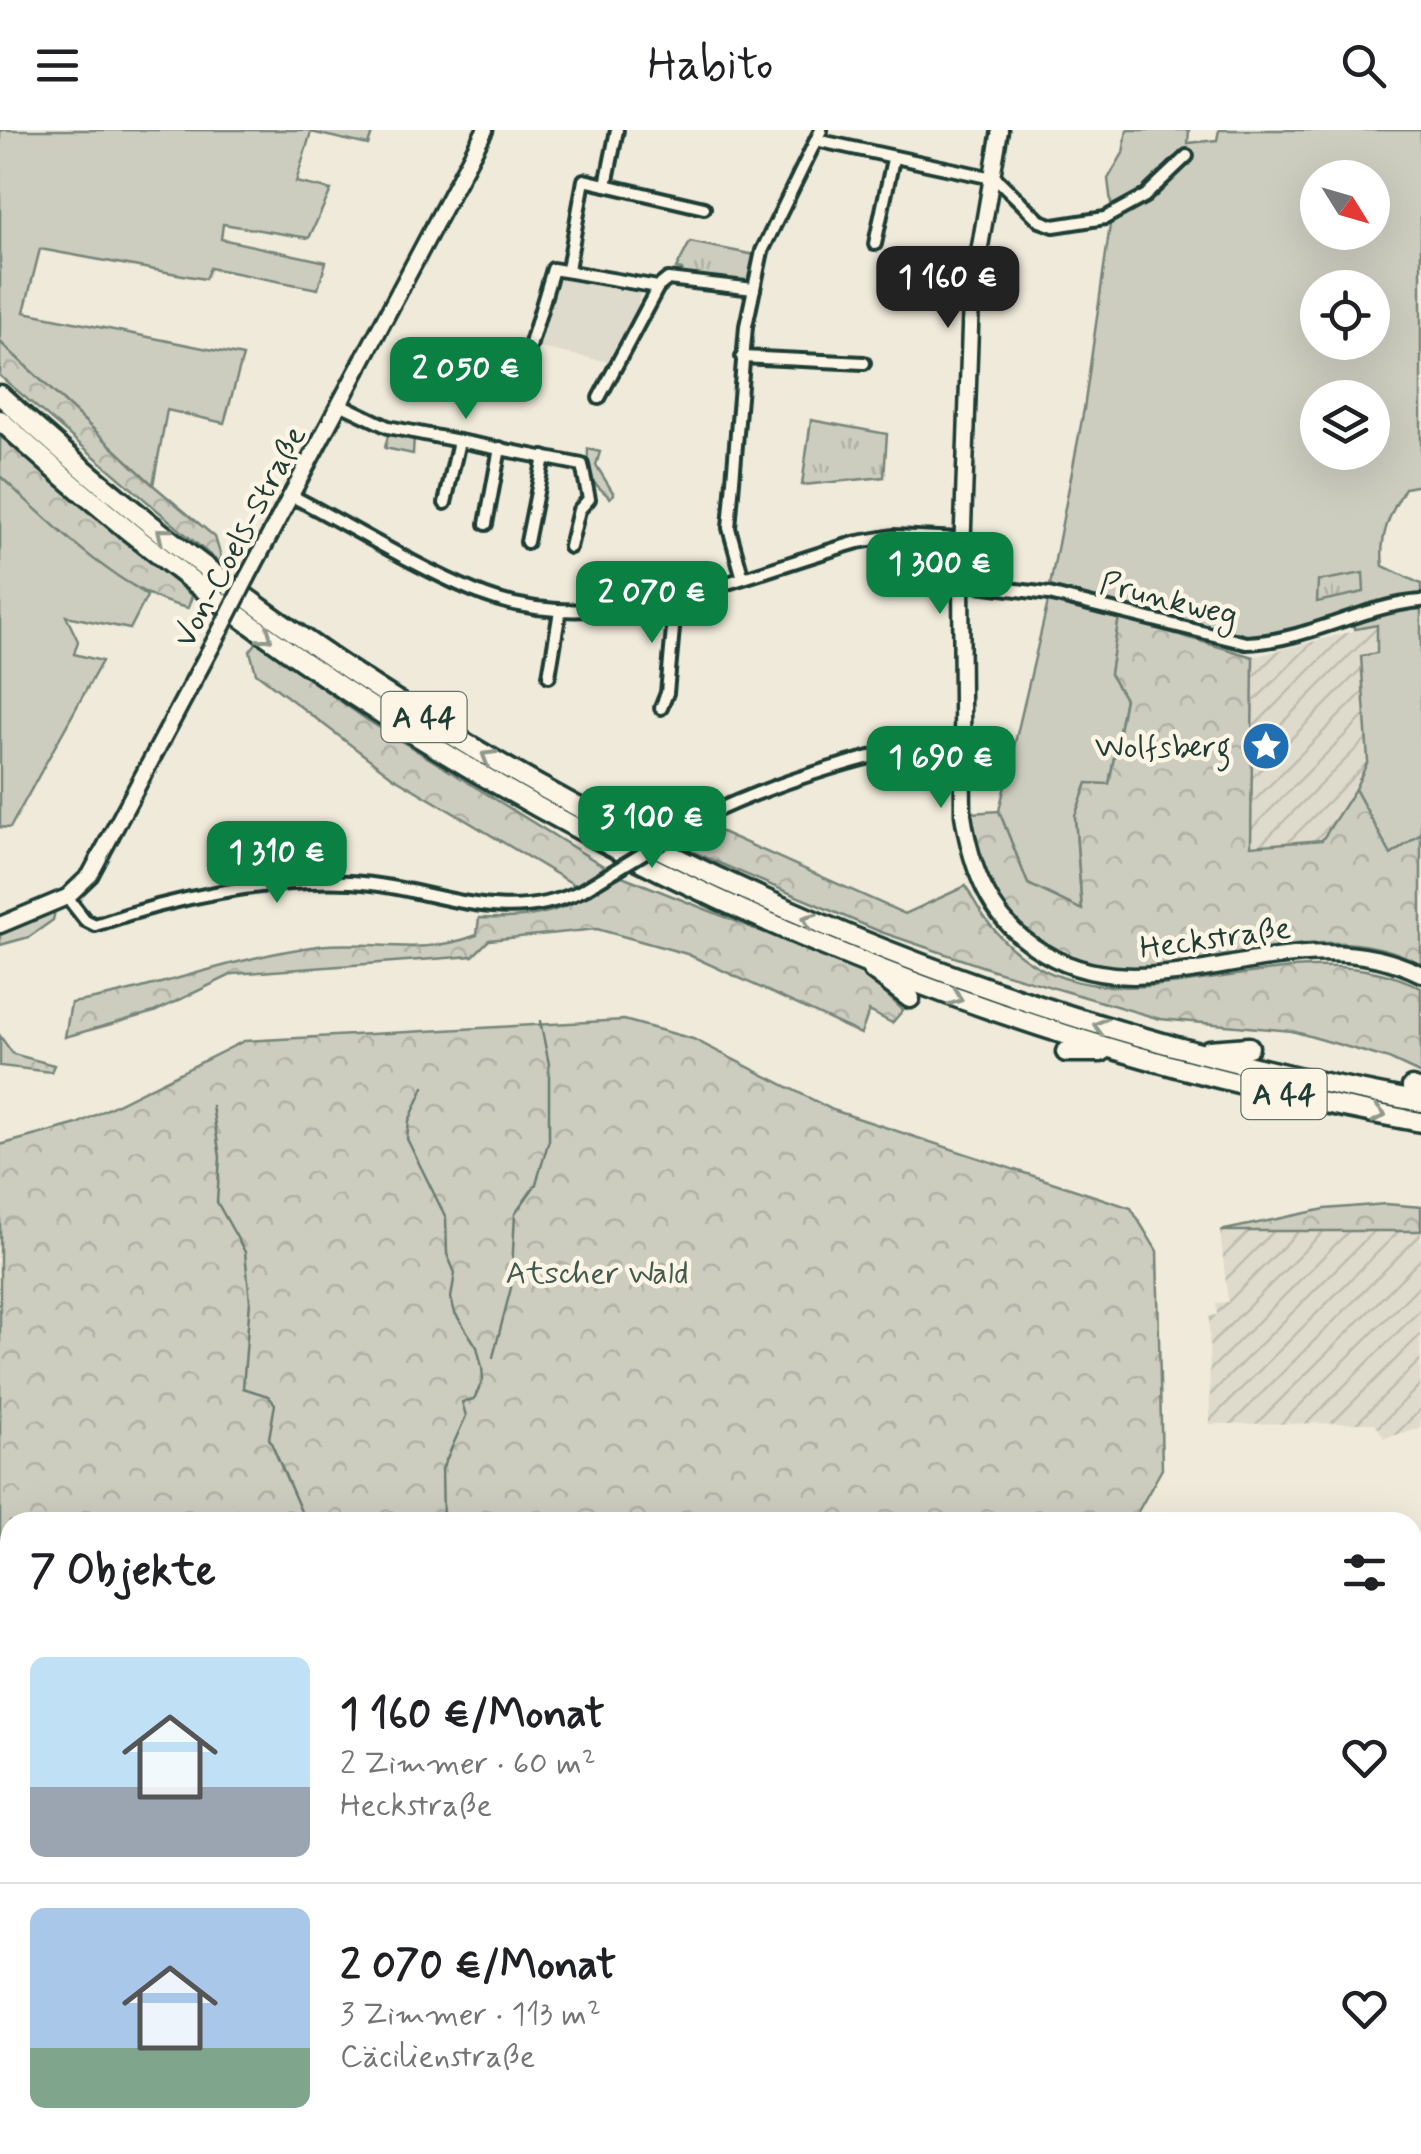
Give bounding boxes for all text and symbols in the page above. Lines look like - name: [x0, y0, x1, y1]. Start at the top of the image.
- text: Habito: [648, 36, 773, 95]
- icon: menu: [30, 38, 85, 93]
- icon: search: [1336, 38, 1391, 93]
- north arrow: [1300, 160, 1390, 250]
- map controls: [1300, 160, 1390, 470]
- pin: 1 160 €: [856, 246, 1040, 331]
- text: 1 160 €: [898, 257, 998, 299]
- button: locate: [1300, 270, 1390, 360]
- pin: 2 050 €: [374, 337, 558, 422]
- text: 2 050 €: [412, 348, 520, 390]
- button: layers: [1300, 380, 1390, 470]
- street label: Von-Coels-Straße: [165, 419, 317, 655]
- one-way arrow: [156, 528, 174, 546]
- pin: 1 300 €: [848, 532, 1032, 617]
- text: 1 300 €: [888, 543, 992, 585]
- pin: 2 070 €: [560, 561, 744, 646]
- street label: Prunkweg: [1095, 563, 1242, 639]
- text: 2 070 €: [598, 572, 706, 614]
- one-way arrow: [254, 624, 273, 642]
- road number: A 44: [382, 692, 466, 742]
- place icon: Wolfsberg: [1240, 720, 1292, 772]
- pin: 1 690 €: [849, 726, 1033, 811]
- place label: Wolfsberg: [1095, 727, 1231, 772]
- text: 1 690 €: [888, 737, 994, 779]
- one-way arrow: [481, 750, 499, 769]
- pin: 3 100 €: [560, 786, 744, 871]
- text: 3 100 €: [600, 797, 704, 839]
- pin: 1 310 €: [185, 821, 369, 906]
- text: 1 310 €: [229, 832, 325, 874]
- street label: Heckstraße: [1137, 908, 1293, 970]
- one-way arrow: [801, 911, 819, 931]
- one-way arrow: [947, 986, 964, 1007]
- one-way arrow: [1091, 1016, 1109, 1037]
- road number: A 44: [1242, 1069, 1326, 1119]
- one-way arrow: [1370, 1103, 1387, 1124]
- park label: Atscher Wald: [505, 1253, 689, 1295]
- text: 7 Objekte: [30, 1545, 216, 1600]
- icon: filters: [1337, 1545, 1392, 1600]
- text: 1 160 €/Monat: [340, 1688, 605, 1743]
- icon: home: [110, 1697, 230, 1817]
- icon: heart: [1337, 1730, 1392, 1785]
- text: 2 Zimmer · 60 m²: [340, 1743, 596, 1785]
- text: Heckstraße: [340, 1785, 492, 1827]
- text: 2 070 €/Monat: [340, 1939, 616, 1994]
- icon: home: [110, 1948, 230, 2068]
- icon: heart: [1337, 1981, 1392, 2036]
- text: 3 Zimmer · 113 m²: [340, 1994, 601, 2036]
- text: Cäcilienstraße: [340, 2036, 535, 2078]

